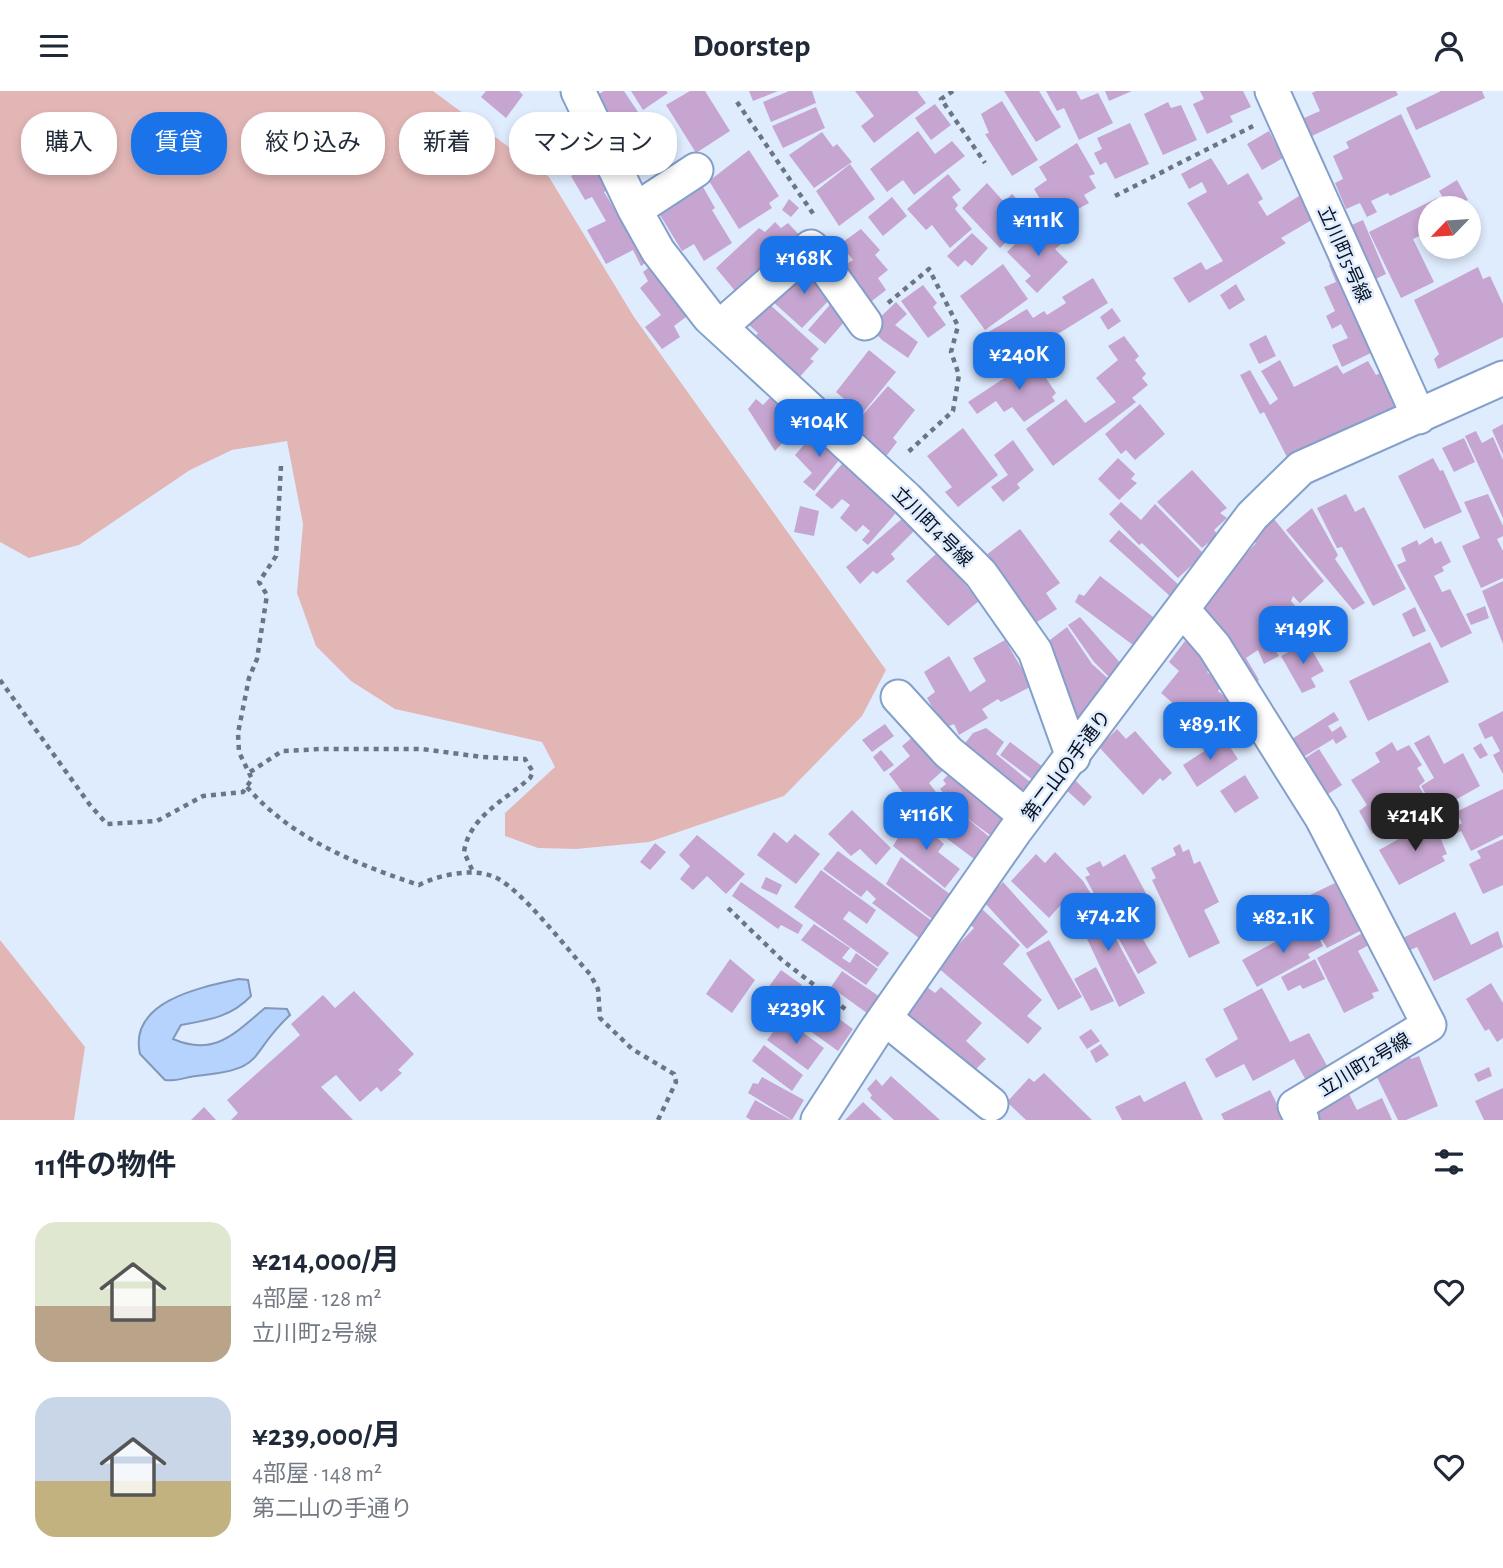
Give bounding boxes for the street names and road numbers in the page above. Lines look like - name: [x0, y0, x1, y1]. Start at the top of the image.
- street label: 立川町5号線: [1314, 203, 1374, 306]
- street label: 立川町4号線: [888, 483, 976, 571]
- street label: 第二山の手通り: [1019, 706, 1115, 825]
- street label: 立川町2号線: [1315, 1030, 1414, 1100]

